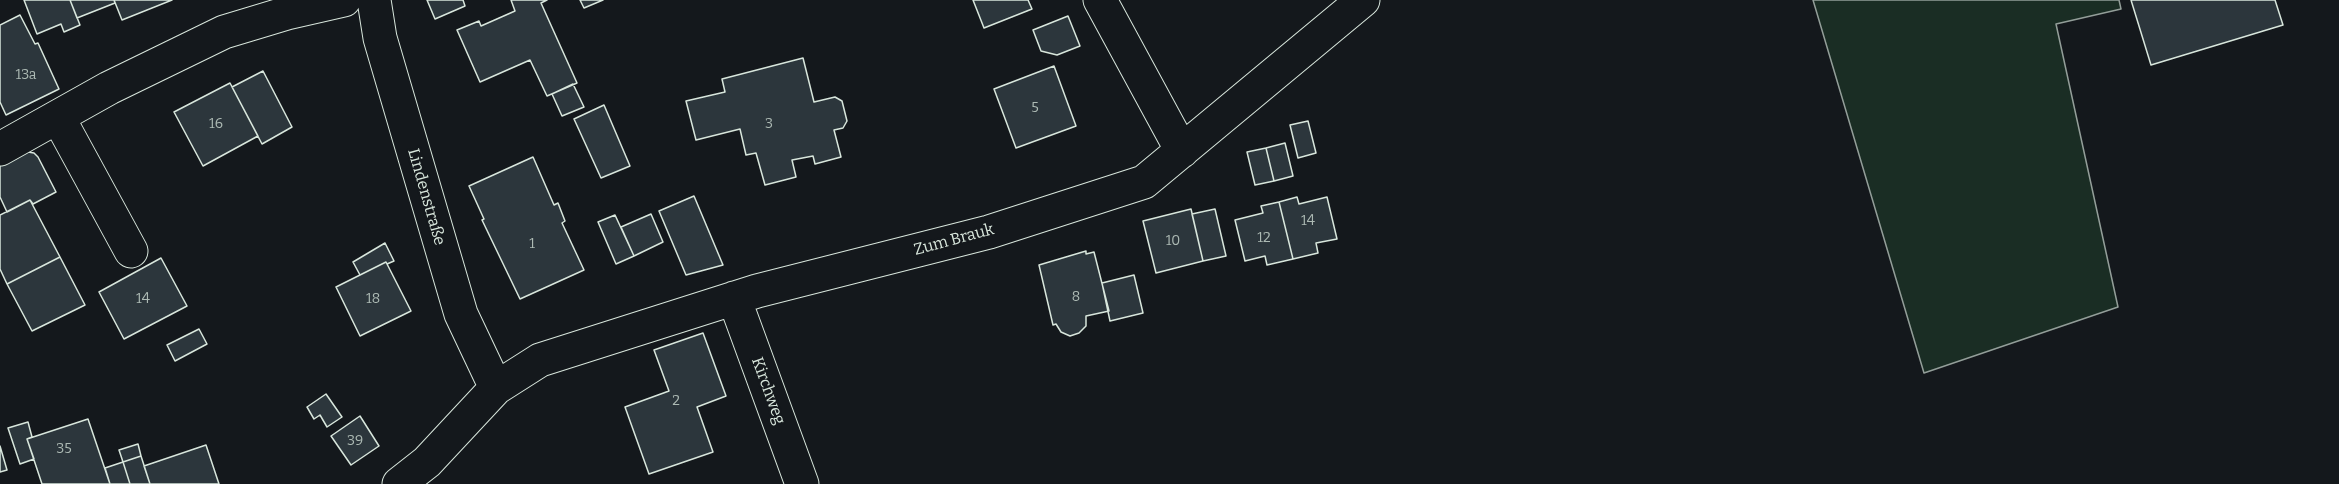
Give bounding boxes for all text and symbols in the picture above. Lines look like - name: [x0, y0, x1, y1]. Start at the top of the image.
- house number: 13a: [16, 67, 36, 83]
- house number: 5: [1031, 100, 1039, 116]
- house number: 16: [209, 116, 223, 132]
- house number: 3: [765, 116, 773, 132]
- street label: Lindenstraße: [403, 146, 449, 248]
- house number: 14: [1301, 213, 1315, 229]
- street label: Zum Brauk: [912, 220, 996, 260]
- house number: 12: [1257, 230, 1271, 246]
- house number: 10: [1166, 233, 1180, 249]
- house number: 1: [529, 236, 535, 252]
- house number: 8: [1072, 289, 1080, 305]
- house number: 14: [136, 291, 150, 307]
- house number: 18: [366, 291, 380, 307]
- street label: Kirchweg: [747, 355, 789, 427]
- house number: 2: [672, 393, 680, 409]
- house number: 39: [347, 433, 363, 449]
- house number: 35: [56, 441, 72, 457]

